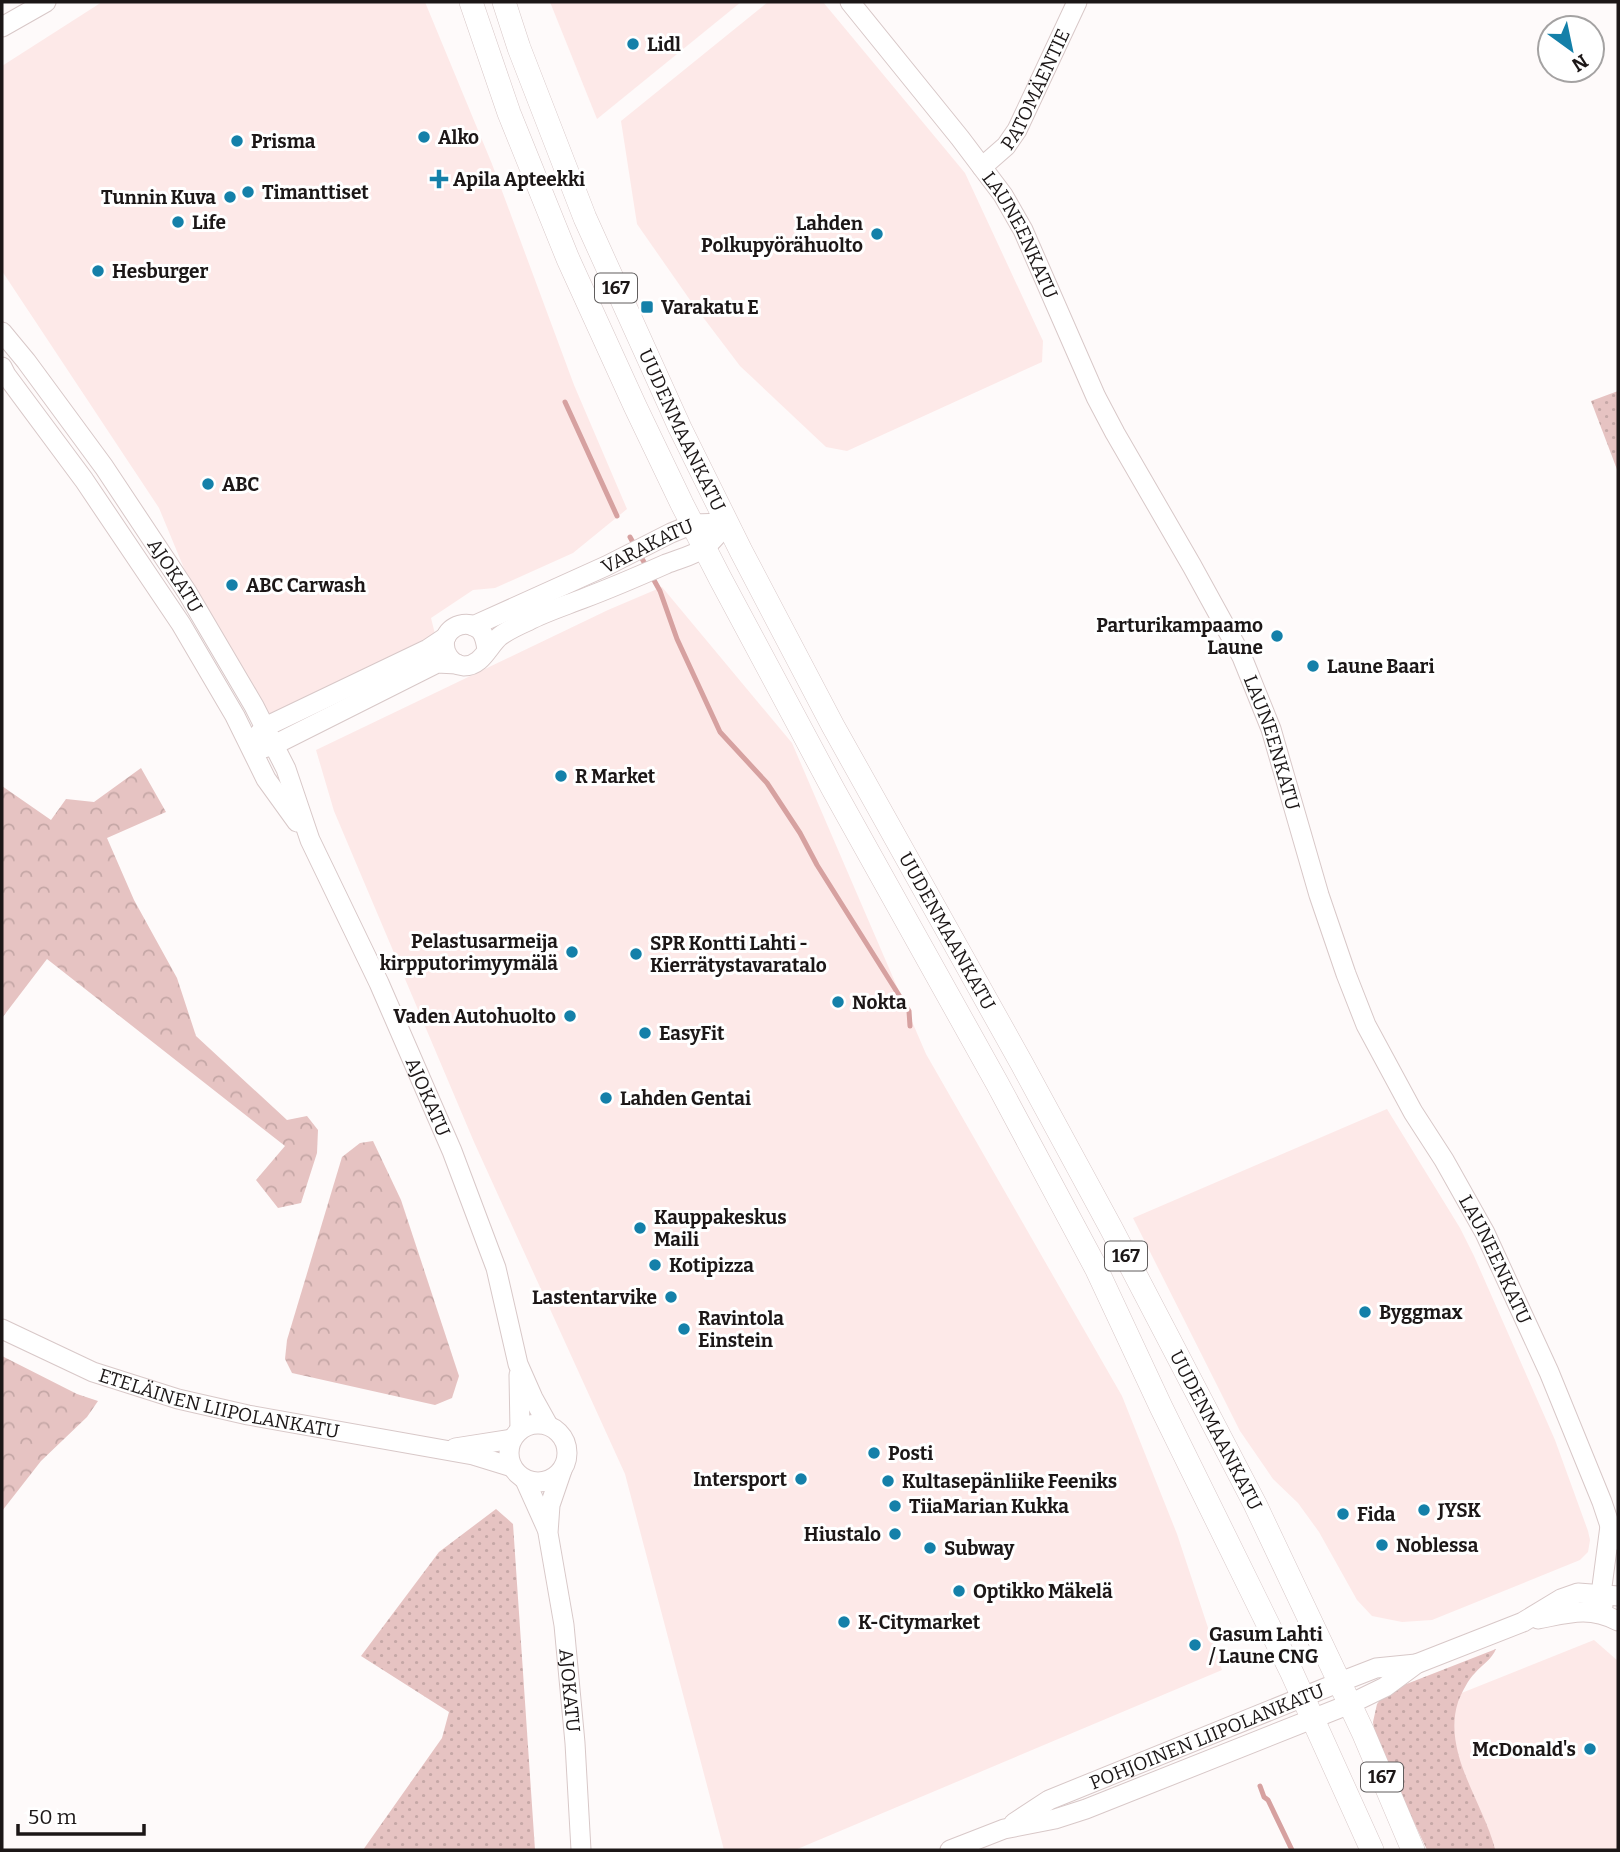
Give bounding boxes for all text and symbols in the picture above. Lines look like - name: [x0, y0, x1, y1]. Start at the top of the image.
- north arrow: [1536, 14, 1606, 84]
- street label: PATOMÄENTIE: [996, 25, 1075, 154]
- place label: Lidl: [647, 33, 681, 56]
- marker: Lidl: [625, 36, 641, 52]
- text: N: [1567, 49, 1592, 77]
- place label: Alko: [438, 126, 479, 149]
- marker: Alko: [416, 129, 432, 145]
- place label: Prisma: [251, 130, 316, 153]
- marker: Prisma: [229, 133, 245, 149]
- street label: LAUNEENKATU: [977, 167, 1063, 302]
- place label: Apila Apteekki: [453, 168, 585, 191]
- marker: Apila Apteekki: [431, 171, 447, 187]
- place label: Timanttiset: [262, 181, 369, 204]
- marker: Timanttiset: [240, 184, 256, 200]
- place label: Tunnin Kuva: [101, 186, 216, 209]
- marker: Tunnin Kuva: [222, 189, 238, 205]
- place label: Life: [192, 211, 226, 234]
- place label: Lahden Polkupyörähuolto: [701, 212, 864, 257]
- marker: Life: [170, 214, 186, 230]
- marker: Lahden Polkupyörähuolto: [869, 226, 885, 242]
- place label: Hesburger: [112, 260, 208, 283]
- marker: Hesburger: [90, 263, 106, 279]
- road number: 167: [595, 274, 637, 302]
- place label: Varakatu E: [661, 296, 759, 319]
- marker: Varakatu E: [639, 299, 655, 315]
- street label: UUDENMAANKATU: [634, 345, 730, 515]
- place label: ABC: [222, 473, 259, 496]
- marker: ABC: [200, 476, 216, 492]
- street label: VARAKATU: [598, 514, 697, 578]
- street label: AJOKATU: [143, 534, 207, 617]
- place label: ABC Carwash: [246, 574, 366, 597]
- marker: ABC Carwash: [224, 577, 240, 593]
- place label: Parturikampaamo Laune: [1096, 614, 1263, 659]
- marker: Parturikampaamo Laune: [1269, 628, 1285, 644]
- place label: Laune Baari: [1327, 655, 1434, 678]
- marker: Laune Baari: [1305, 658, 1321, 674]
- street label: LAUNEENKATU: [1239, 672, 1305, 813]
- place label: R Market: [575, 765, 656, 788]
- marker: R Market: [553, 768, 569, 784]
- street label: UUDENMAANKATU: [894, 848, 1000, 1014]
- place label: Pelastusarmeija kirpputorimyymälä: [380, 930, 558, 975]
- place label: SPR Kontti Lahti - Kierrätystavaratalo: [650, 932, 827, 977]
- marker: Pelastusarmeija kirpputorimyymälä: [564, 944, 580, 960]
- marker: SPR Kontti Lahti - Kierrätystavaratalo: [628, 946, 644, 962]
- place label: Nokta: [852, 991, 907, 1014]
- marker: Nokta: [830, 994, 846, 1010]
- place label: Vaden Autohuolto: [393, 1005, 556, 1028]
- marker: Vaden Autohuolto: [562, 1008, 578, 1024]
- place label: EasyFit: [659, 1022, 725, 1045]
- marker: EasyFit: [637, 1025, 653, 1041]
- street label: AJOKATU: [401, 1054, 455, 1140]
- place label: Lahden Gentai: [620, 1087, 751, 1110]
- marker: Lahden Gentai: [598, 1090, 614, 1106]
- street label: LAUNEENKATU: [1454, 1191, 1536, 1328]
- place label: Kauppakeskus Maili: [654, 1206, 787, 1251]
- marker: Kauppakeskus Maili: [632, 1220, 648, 1236]
- road number: 167: [1105, 1241, 1147, 1270]
- place label: Kotipizza: [669, 1254, 754, 1277]
- marker: Kotipizza: [647, 1257, 663, 1273]
- place label: Lastentarvike: [532, 1286, 657, 1309]
- marker: Lastentarvike: [663, 1289, 679, 1305]
- place label: Byggmax: [1379, 1301, 1463, 1324]
- marker: Byggmax: [1357, 1304, 1373, 1320]
- place label: Ravintola Einstein: [698, 1307, 784, 1352]
- marker: Ravintola Einstein: [676, 1321, 692, 1337]
- street label: UUDENMAANKATU: [1165, 1347, 1267, 1514]
- street label: ETELÄINEN LIIPOLANKATU: [96, 1364, 341, 1443]
- place label: Posti: [888, 1442, 933, 1465]
- marker: Posti: [866, 1445, 882, 1461]
- place label: Intersport: [693, 1468, 787, 1491]
- place label: Kultasepänliike Feeniks: [902, 1470, 1117, 1493]
- marker: Intersport: [793, 1471, 809, 1487]
- marker: Kultasepänliike Feeniks: [880, 1473, 896, 1489]
- place label: TiiaMarian Kukka: [909, 1495, 1069, 1518]
- marker: TiiaMarian Kukka: [887, 1498, 903, 1514]
- place label: JYSK: [1437, 1499, 1481, 1522]
- marker: JYSK: [1416, 1502, 1432, 1518]
- place label: Fida: [1357, 1503, 1396, 1526]
- marker: Fida: [1335, 1506, 1351, 1522]
- place label: Hiustalo: [804, 1523, 881, 1546]
- marker: Hiustalo: [887, 1526, 903, 1542]
- place label: Noblessa: [1396, 1534, 1479, 1557]
- place label: Subway: [944, 1537, 1015, 1560]
- marker: Noblessa: [1374, 1537, 1390, 1553]
- marker: Subway: [922, 1540, 938, 1556]
- place label: Optikko Mäkelä: [973, 1580, 1113, 1603]
- marker: Optikko Mäkelä: [951, 1583, 967, 1599]
- place label: K-Citymarket: [858, 1611, 981, 1634]
- marker: K-Citymarket: [836, 1614, 852, 1630]
- place label: Gasum Lahti / Laune CNG: [1208, 1623, 1323, 1668]
- marker: Gasum Lahti / Laune CNG: [1187, 1637, 1203, 1653]
- street label: AJOKATU: [554, 1647, 585, 1733]
- street label: POHJOINEN LIIPOLANKATU: [1086, 1679, 1327, 1794]
- place label: McDonald's: [1472, 1738, 1576, 1761]
- marker: McDonald's: [1582, 1741, 1598, 1757]
- road number: 167: [1361, 1762, 1403, 1792]
- scale bar: [18, 1792, 144, 1836]
- text: 50 m: [28, 1804, 77, 1830]

